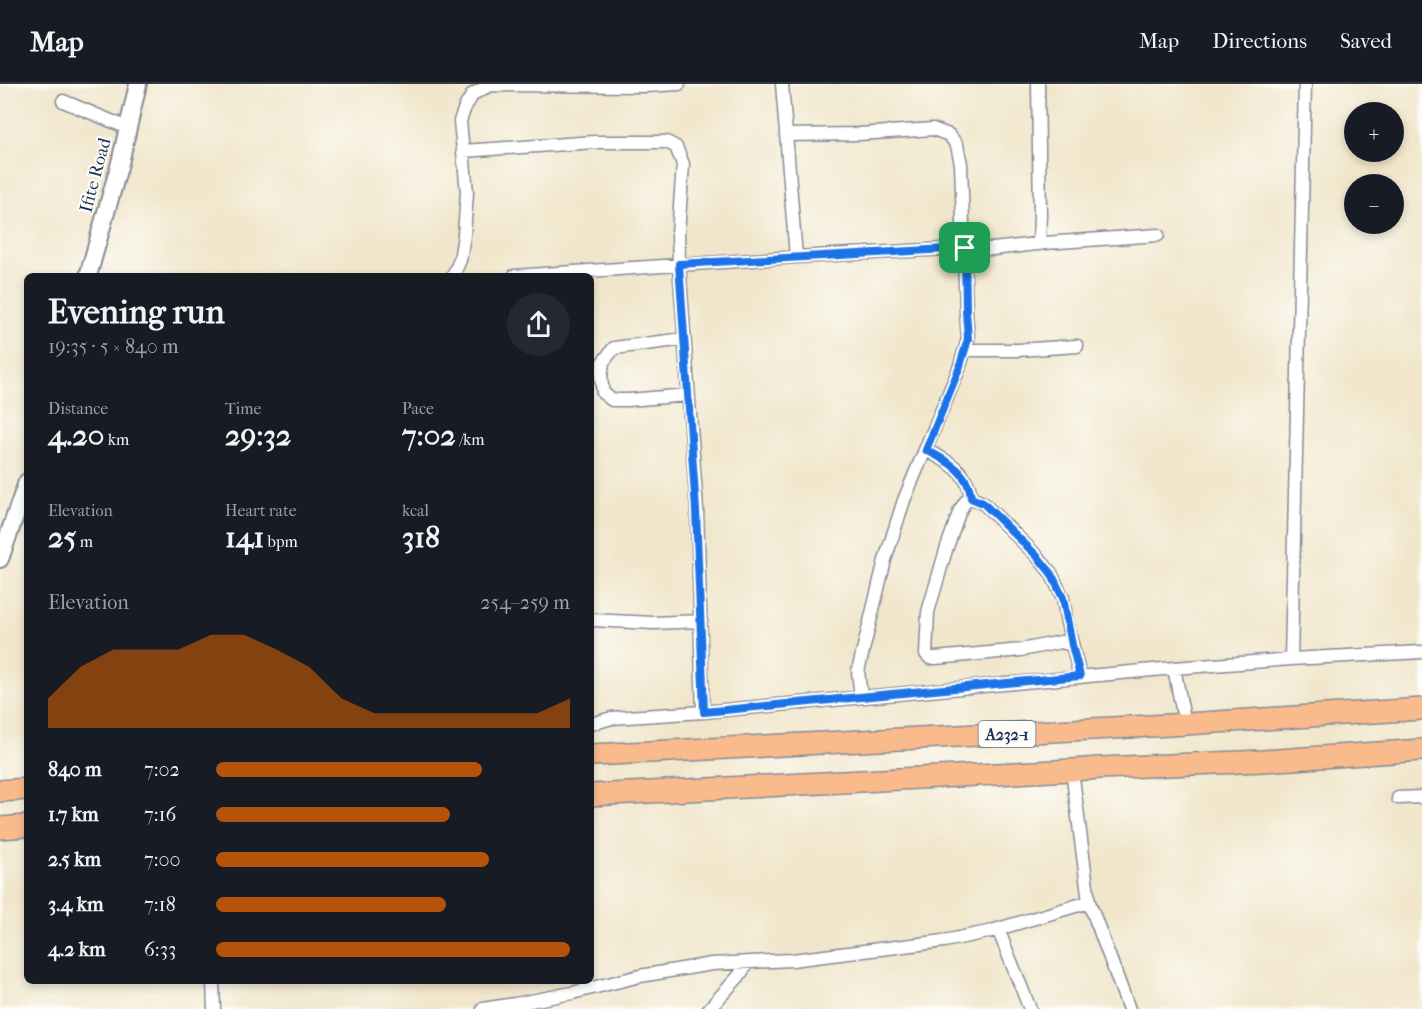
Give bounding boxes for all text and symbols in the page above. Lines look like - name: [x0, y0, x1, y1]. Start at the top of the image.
- text: Map: [30, 25, 84, 58]
- text: Map: [1139, 29, 1179, 53]
- text: Directions: [1212, 29, 1307, 53]
- text: Saved: [1340, 29, 1392, 53]
- map controls: [1344, 102, 1404, 234]
- button: +: [1344, 102, 1404, 162]
- street label: Ifite Road: [75, 135, 116, 215]
- button: −: [1344, 174, 1404, 234]
- pin: [939, 222, 990, 273]
- icon: arrive: [948, 231, 981, 264]
- text: Evening run: [48, 293, 225, 332]
- button: share: [507, 293, 570, 356]
- text: 19:35 · 5 × 840 m: [48, 335, 179, 358]
- text: Distance: [48, 399, 108, 418]
- text: Time: [225, 399, 261, 418]
- text: Pace: [402, 399, 434, 418]
- text: 4.20: [48, 418, 104, 453]
- text: 29:32: [225, 418, 291, 453]
- text: 7:02: [402, 418, 456, 453]
- text: km: [104, 430, 129, 449]
- text: /km: [456, 430, 485, 449]
- text: Elevation: [48, 501, 113, 520]
- text: Heart rate: [225, 501, 297, 520]
- text: kcal: [402, 501, 429, 520]
- text: 25: [48, 520, 76, 555]
- text: 141: [225, 520, 264, 555]
- text: 318: [402, 520, 440, 555]
- text: m: [76, 532, 93, 551]
- text: bpm: [264, 532, 298, 551]
- text: Elevation: [48, 591, 129, 614]
- text: 254–259 m: [480, 591, 570, 614]
- road number: A232-1: [978, 721, 1036, 747]
- text: 840 m: [48, 758, 102, 781]
- text: 7:02: [144, 758, 180, 781]
- text: 1.7 km: [48, 803, 99, 826]
- text: 7:16: [144, 803, 176, 826]
- text: 2.5 km: [48, 848, 101, 871]
- text: 7:00: [144, 848, 181, 871]
- text: 3.4 km: [48, 893, 104, 916]
- text: 7:18: [144, 893, 176, 916]
- text: 4.2 km: [48, 938, 106, 961]
- text: 6:33: [144, 938, 176, 961]

